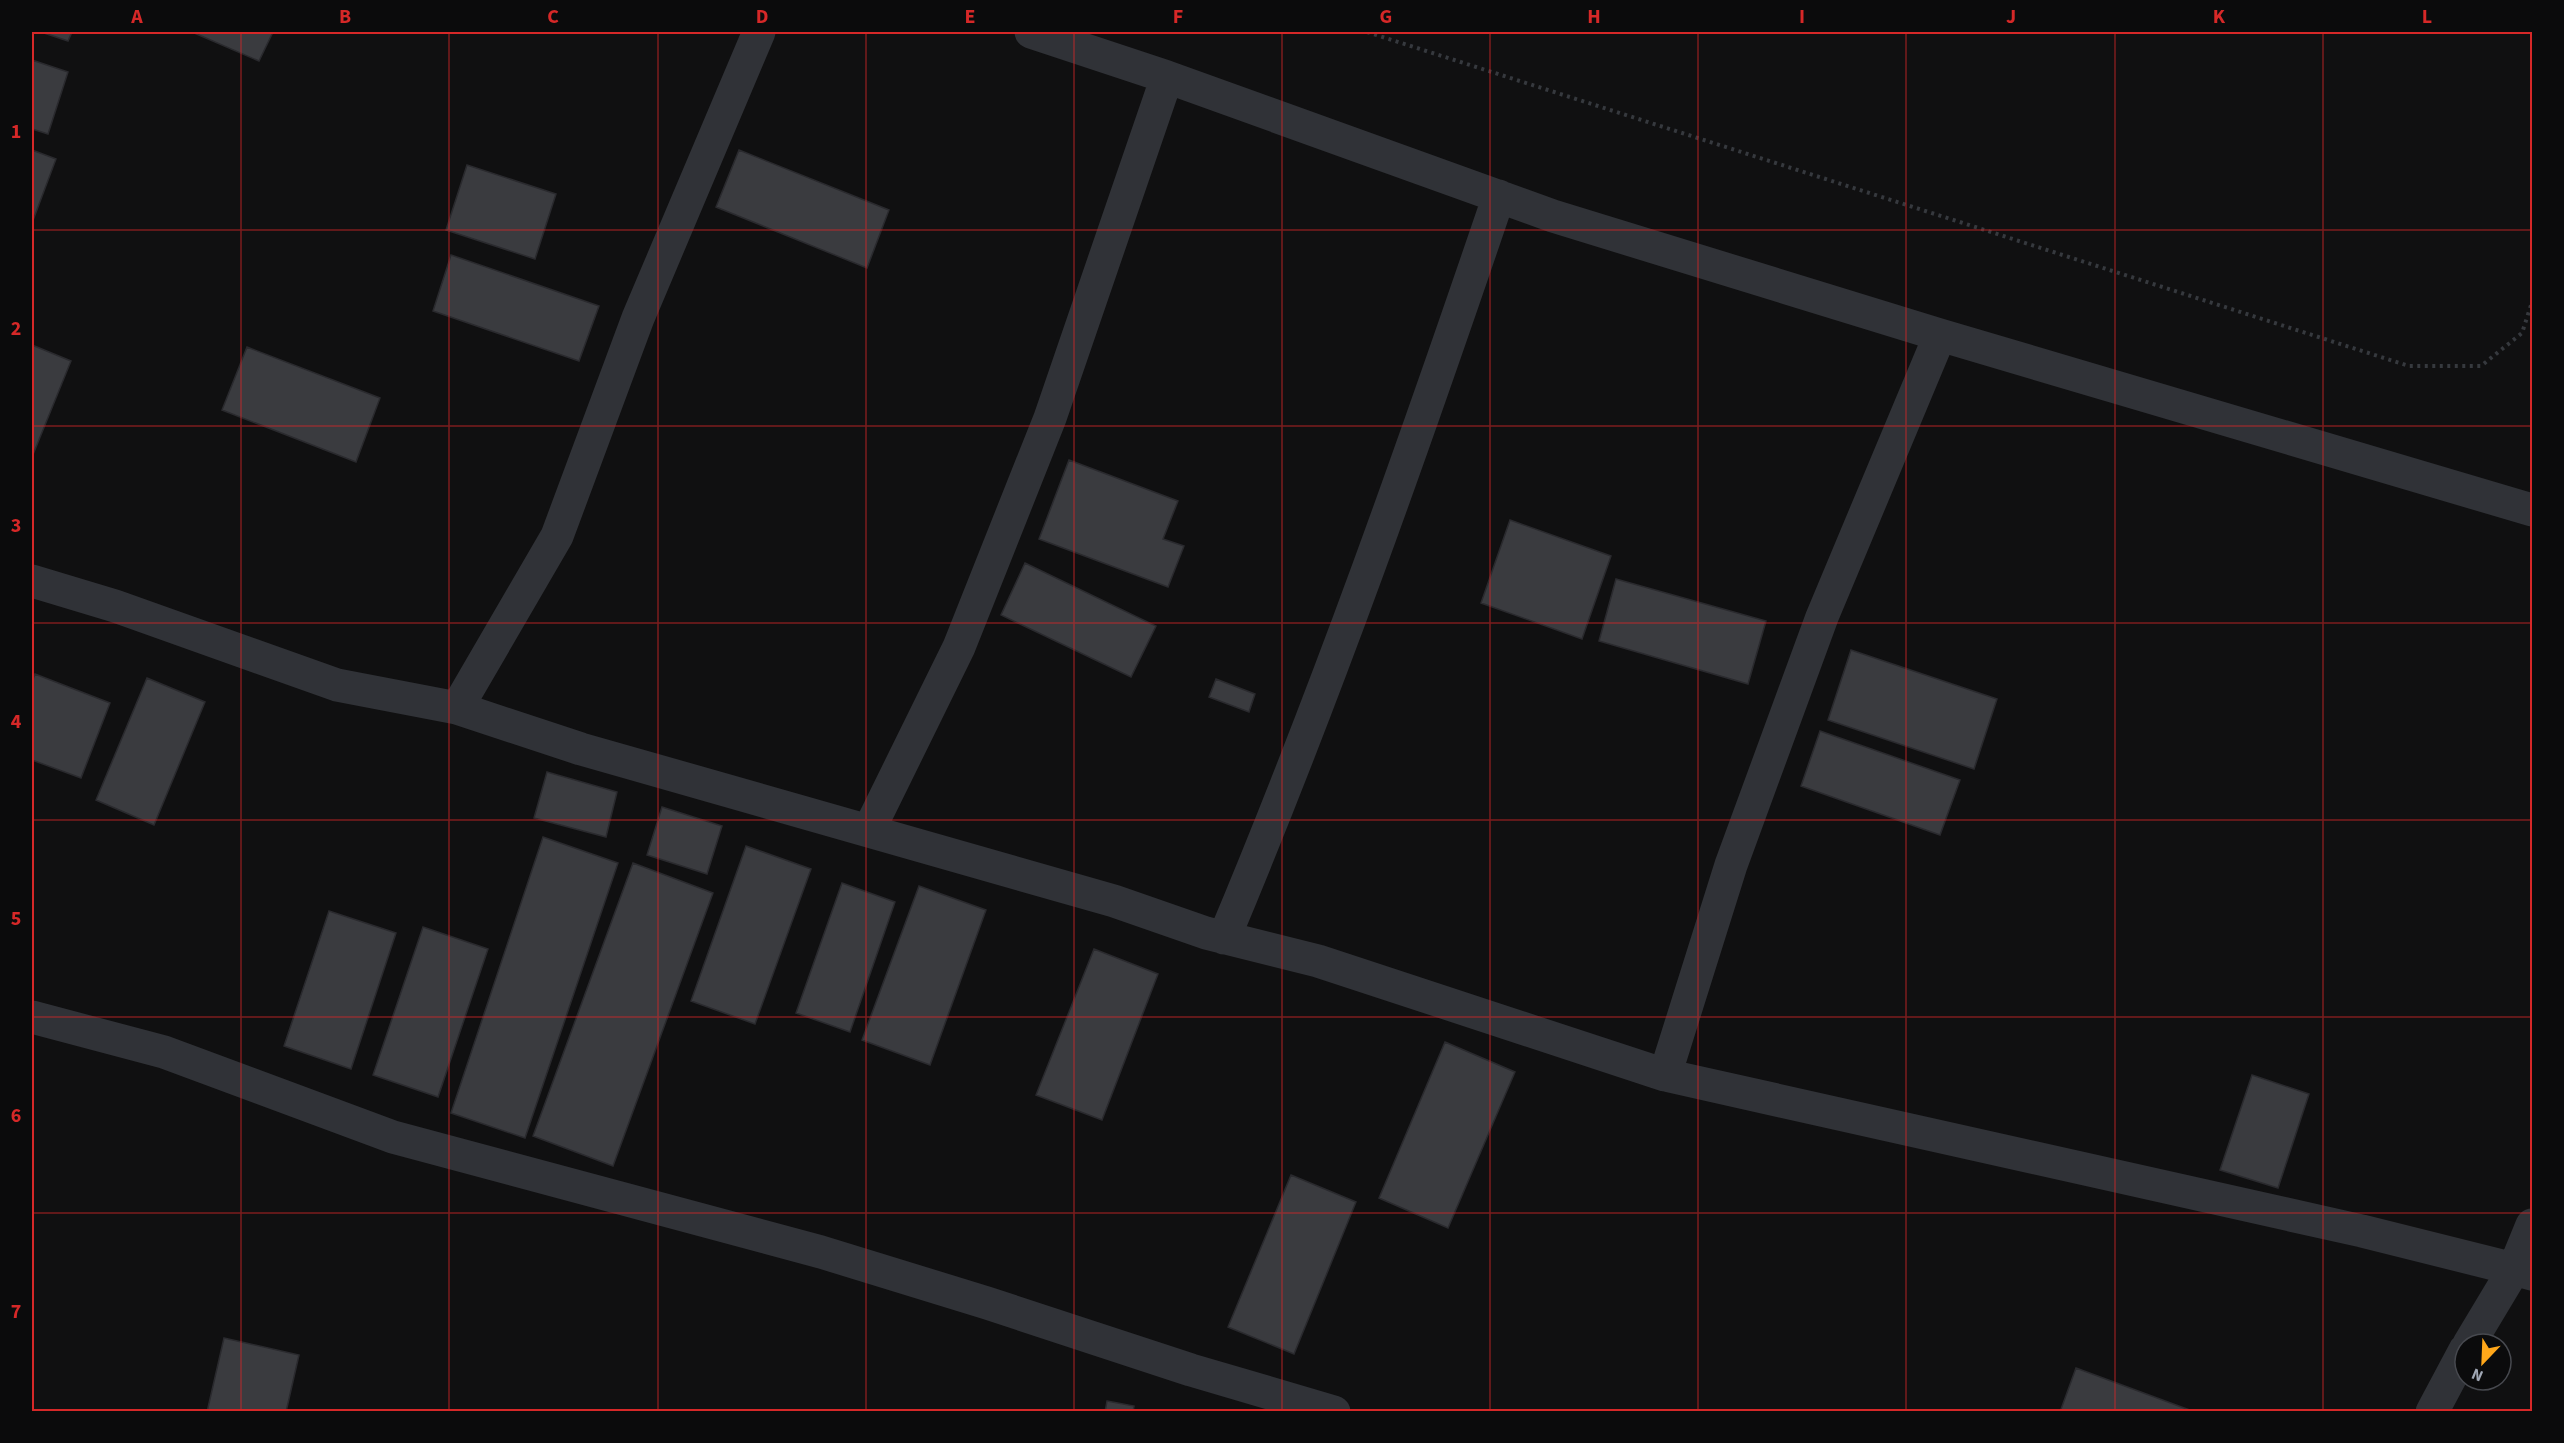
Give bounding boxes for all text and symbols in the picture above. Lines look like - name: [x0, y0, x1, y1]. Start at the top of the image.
- text: A: [130, 3, 143, 31]
- text: B: [339, 3, 351, 31]
- text: C: [547, 3, 559, 31]
- text: D: [756, 3, 768, 31]
- text: E: [965, 3, 975, 31]
- text: F: [1173, 3, 1183, 31]
- text: G: [1380, 3, 1392, 31]
- text: H: [1587, 3, 1601, 31]
- text: I: [1799, 3, 1805, 31]
- text: J: [2006, 3, 2016, 31]
- text: K: [2213, 3, 2226, 31]
- text: L: [2422, 3, 2432, 31]
- text: 1: [11, 118, 21, 146]
- text: 2: [11, 315, 21, 343]
- text: 3: [11, 512, 21, 540]
- text: 4: [11, 708, 22, 736]
- text: 5: [11, 905, 21, 933]
- text: 6: [11, 1102, 21, 1130]
- text: 7: [11, 1298, 21, 1326]
- north arrow: [2453, 1332, 2513, 1392]
- text: N: [2468, 1363, 2487, 1387]

